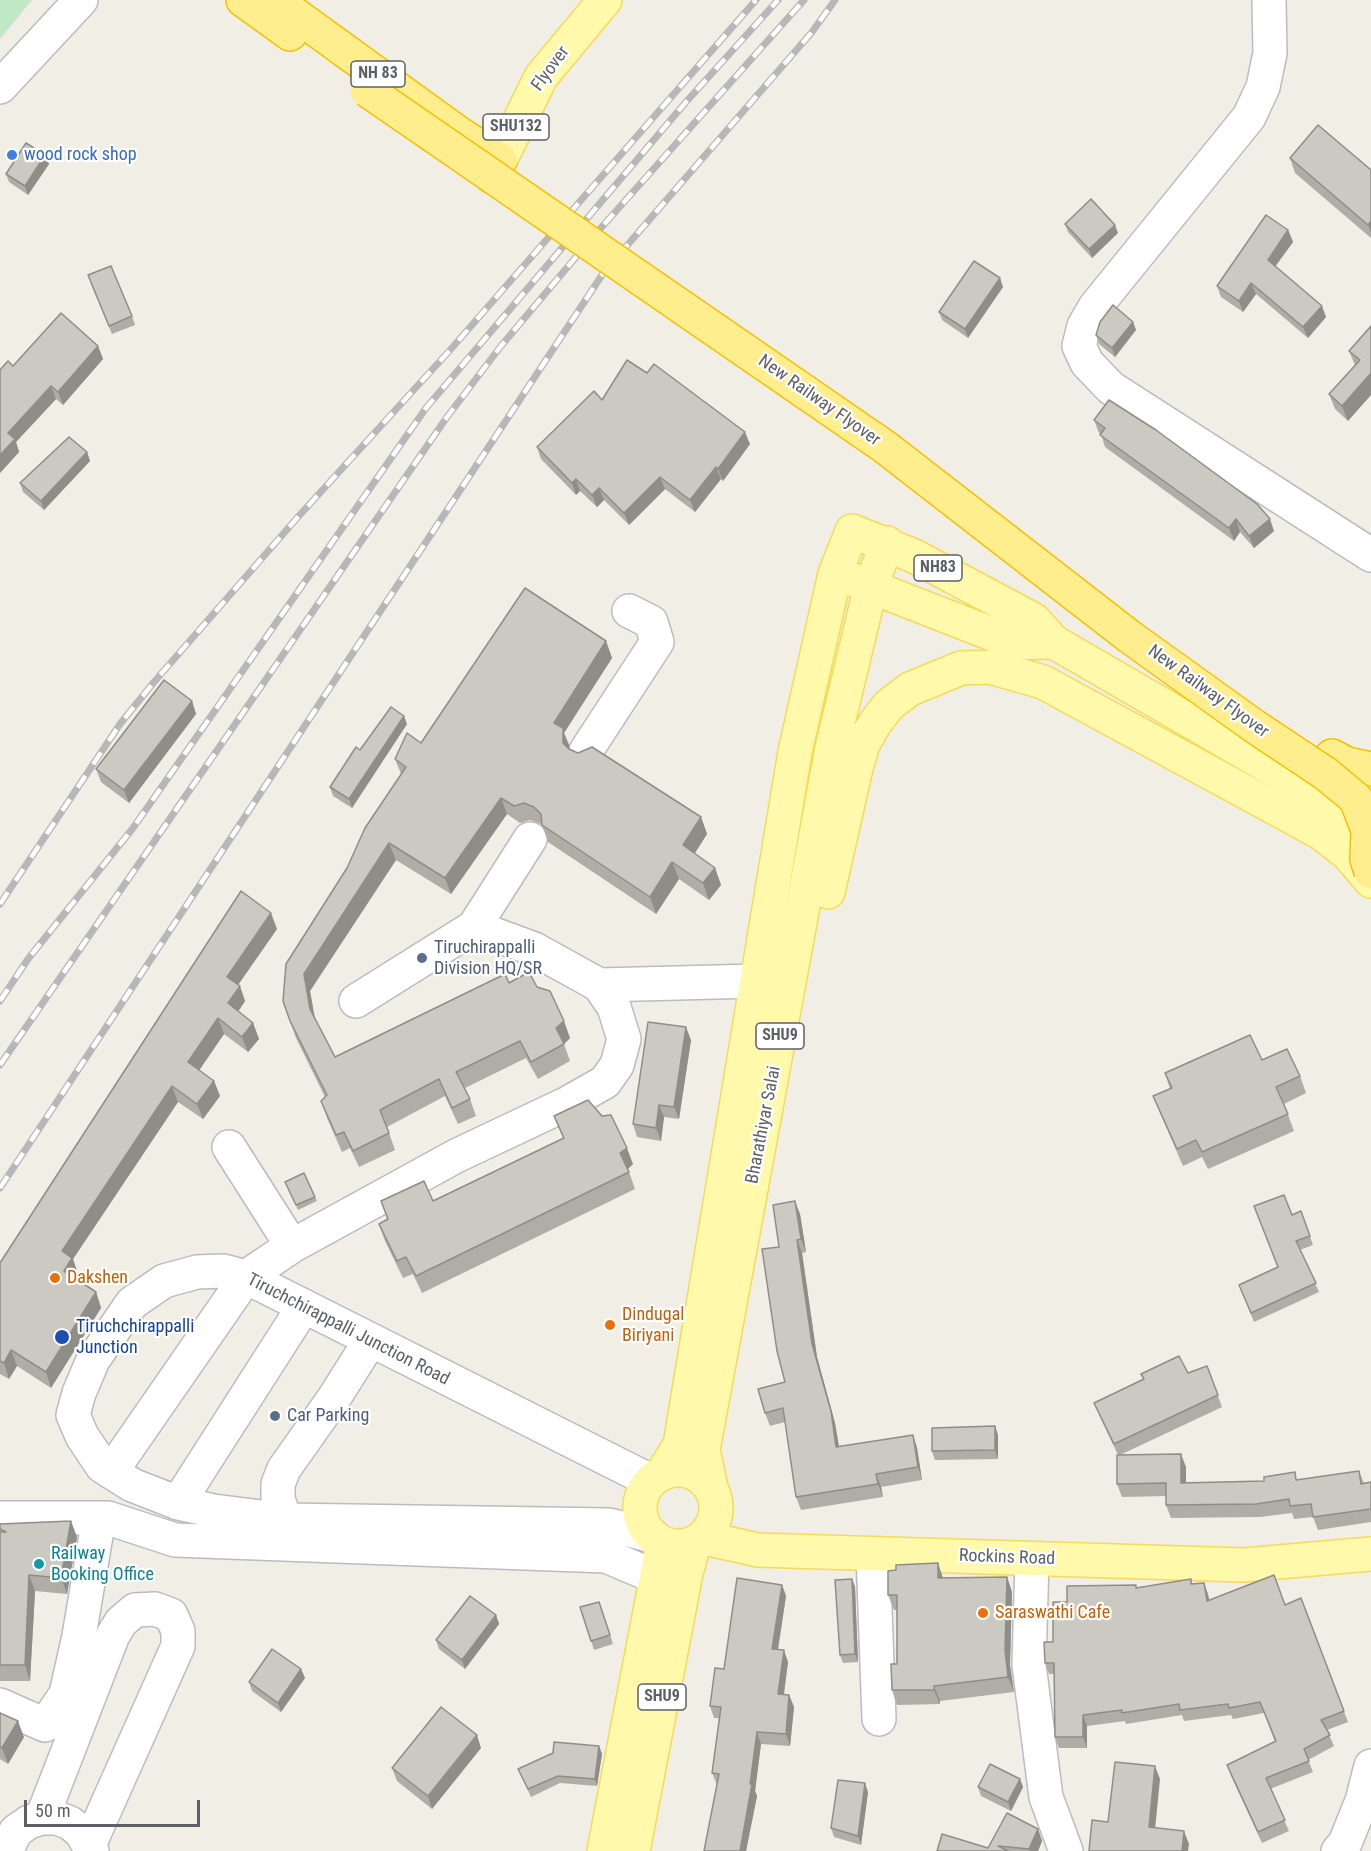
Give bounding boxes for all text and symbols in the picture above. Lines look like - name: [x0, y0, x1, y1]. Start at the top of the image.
- street label: Flyover: [527, 42, 575, 96]
- road number: NH 83: [351, 61, 405, 87]
- road number: SHU132: [483, 114, 549, 140]
- place label: wood rock shop: [24, 144, 137, 166]
- marker: wood rock shop: [5, 148, 19, 162]
- street label: New Railway Flyover: [754, 351, 884, 451]
- road number: NH83: [914, 555, 962, 581]
- street label: New Railway Flyover: [1143, 641, 1273, 743]
- place label: Tiruchirappalli Division HQ/SR: [434, 937, 542, 980]
- marker: Tiruchirappalli Division HQ/SR: [415, 951, 429, 965]
- road number: SHU9: [756, 1023, 804, 1049]
- street label: Bharathiyar Salai: [742, 1064, 786, 1186]
- place label: Dakshen: [67, 1267, 128, 1289]
- street label: Tiruchchirappalli Junction Road: [243, 1269, 453, 1391]
- marker: Dakshen: [48, 1271, 62, 1285]
- place label: Dindugal Biriyani: [622, 1304, 684, 1346]
- place label: Tiruchchirappalli Junction: [76, 1316, 194, 1358]
- marker: Dindugal Biriyani: [603, 1318, 617, 1332]
- marker: Tiruchchirappalli Junction: [53, 1328, 71, 1346]
- place label: Car Parking: [287, 1405, 369, 1427]
- marker: Car Parking: [268, 1409, 282, 1423]
- place label: Railway Booking Office: [51, 1543, 154, 1586]
- street label: Rockins Road: [958, 1546, 1056, 1570]
- marker: Railway Booking Office: [32, 1557, 46, 1571]
- place label: Saraswathi Cafe: [995, 1602, 1110, 1624]
- marker: Saraswathi Cafe: [976, 1606, 990, 1620]
- road number: SHU9: [638, 1684, 686, 1710]
- scale bar: [27, 1788, 202, 1826]
- text: 50 m: [35, 1800, 70, 1821]

